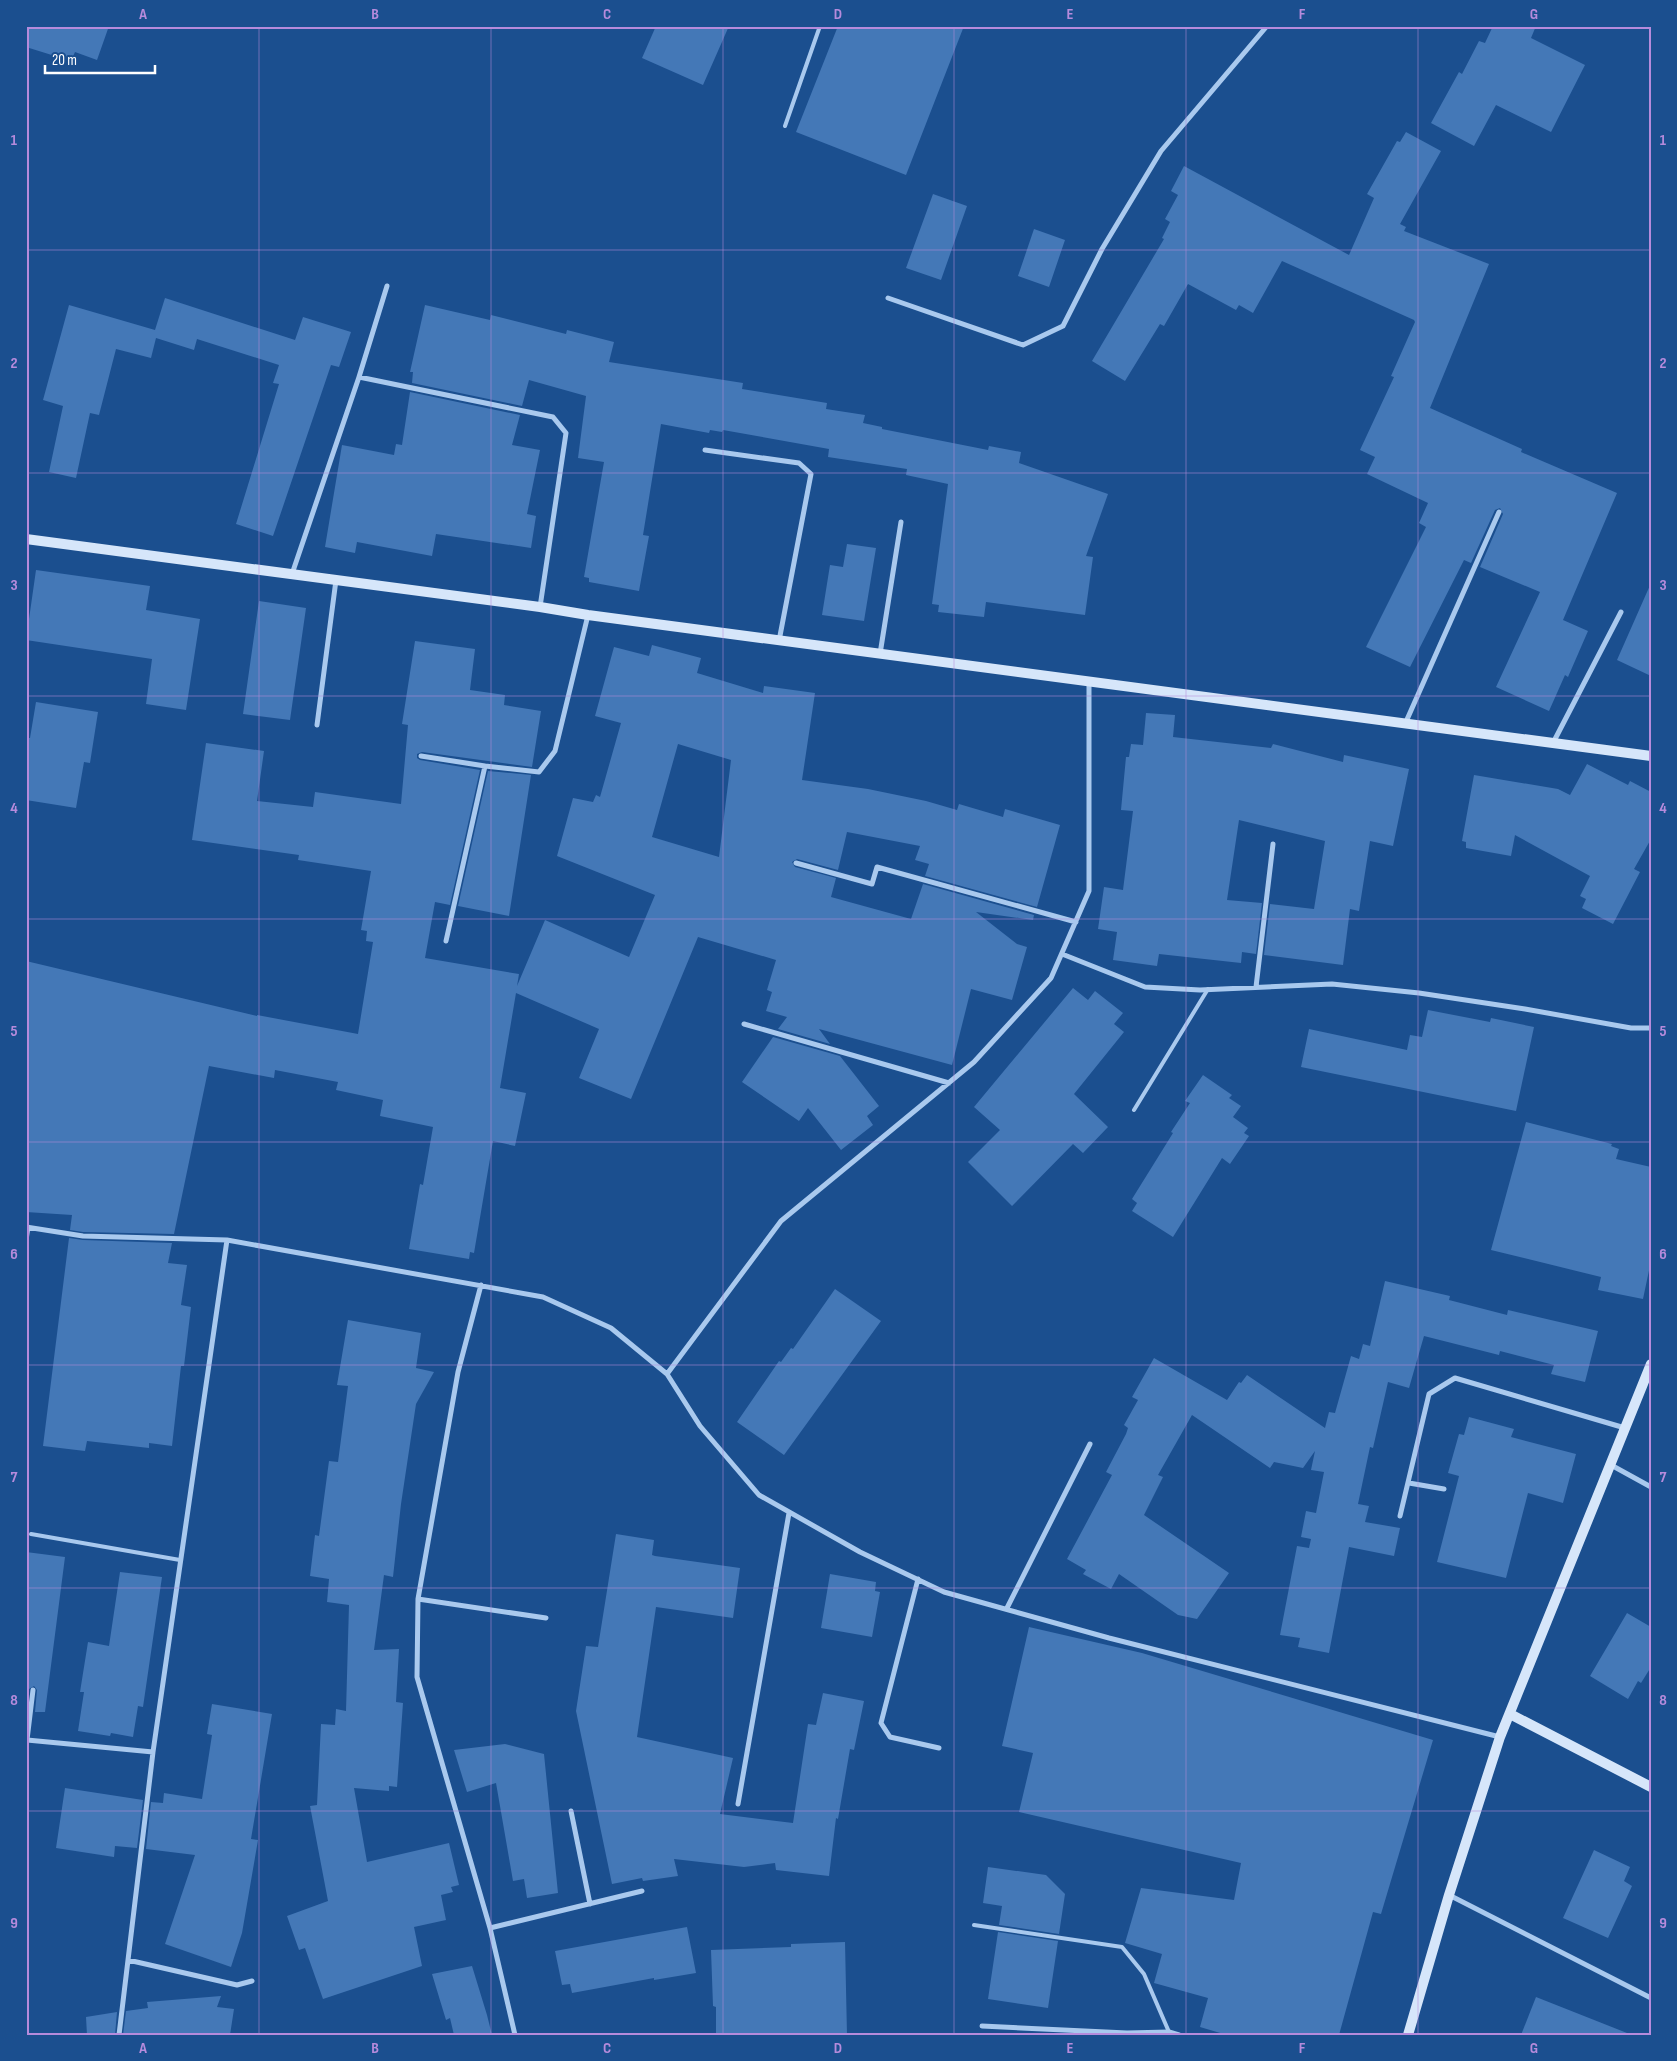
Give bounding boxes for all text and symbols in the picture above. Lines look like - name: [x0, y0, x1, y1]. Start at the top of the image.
- text: A: [138, 5, 147, 24]
- text: B: [371, 5, 379, 24]
- text: C: [603, 5, 611, 24]
- text: D: [834, 5, 842, 24]
- text: E: [1067, 5, 1074, 24]
- text: F: [1299, 5, 1306, 24]
- text: G: [1530, 5, 1538, 24]
- scale bar: [45, 42, 155, 74]
- text: 20 m: [52, 51, 77, 70]
- text: 1: [11, 131, 18, 150]
- text: 1: [1660, 131, 1667, 150]
- text: 2: [10, 354, 18, 373]
- text: 2: [1659, 354, 1667, 373]
- text: 3: [10, 576, 18, 595]
- text: 3: [1659, 576, 1667, 595]
- text: 4: [10, 799, 18, 818]
- text: 4: [1659, 799, 1667, 818]
- text: 5: [10, 1022, 18, 1041]
- text: 5: [1659, 1022, 1667, 1041]
- text: 6: [10, 1245, 18, 1264]
- text: 6: [1659, 1245, 1667, 1264]
- text: 7: [11, 1468, 18, 1487]
- text: 7: [1660, 1468, 1667, 1487]
- text: 8: [10, 1691, 18, 1710]
- text: 8: [1659, 1691, 1667, 1710]
- text: 9: [10, 1914, 18, 1933]
- text: 9: [1659, 1914, 1667, 1933]
- text: A: [138, 2039, 147, 2058]
- text: B: [371, 2039, 379, 2058]
- text: C: [603, 2039, 611, 2058]
- text: D: [834, 2039, 842, 2058]
- text: E: [1067, 2039, 1074, 2058]
- text: F: [1299, 2039, 1306, 2058]
- text: G: [1530, 2039, 1538, 2058]

